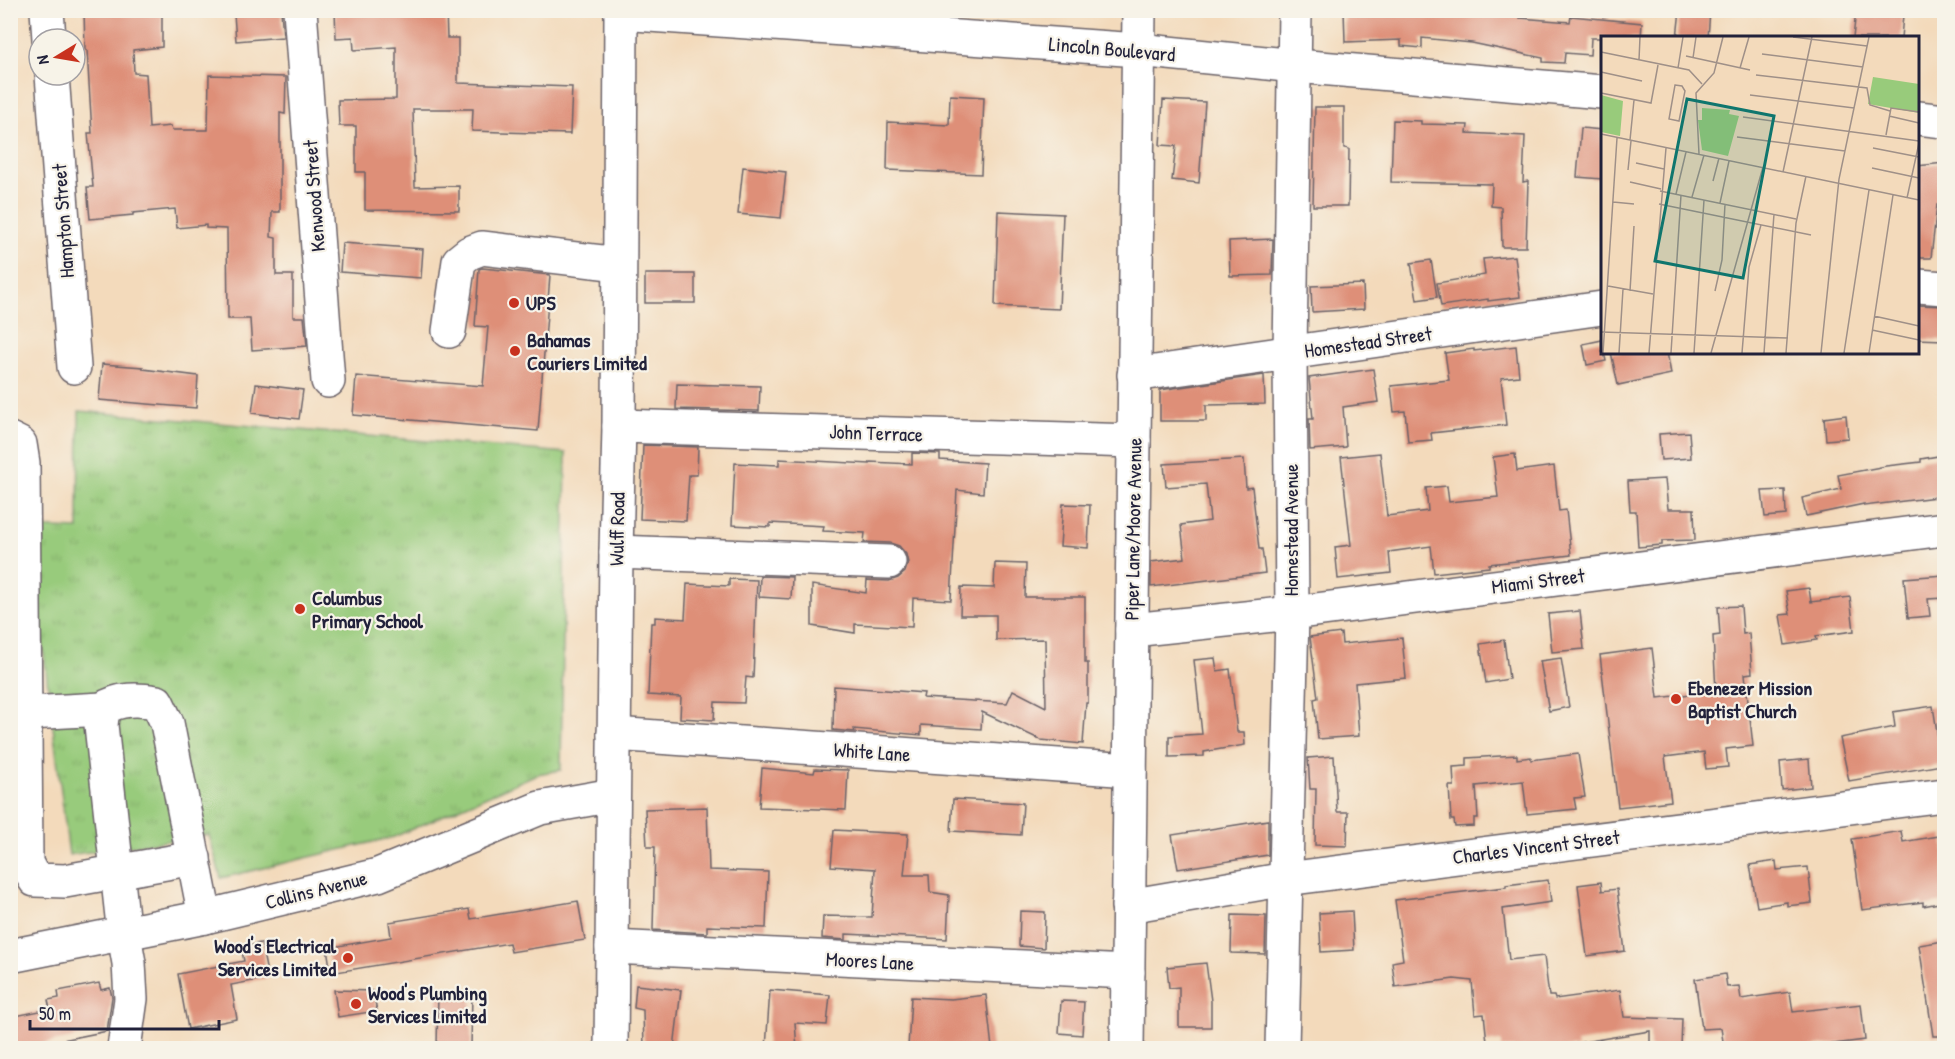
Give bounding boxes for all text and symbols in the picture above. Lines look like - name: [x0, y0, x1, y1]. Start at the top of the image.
- north arrow: [27, 27, 87, 87]
- street label: Lincoln Boulevard: [1048, 30, 1176, 67]
- inset map: [1601, 36, 1919, 354]
- text: N: [31, 53, 54, 66]
- street label: Kenwood Street: [296, 138, 331, 253]
- street label: Hampton Street: [45, 162, 80, 279]
- place label: UPS: [526, 289, 557, 316]
- marker: UPS: [507, 296, 521, 310]
- street label: Homestead Street: [1303, 319, 1434, 364]
- place label: Bahamas Couriers Limited: [527, 326, 647, 376]
- marker: Bahamas Couriers Limited: [508, 344, 522, 358]
- street label: John Terrace: [829, 417, 923, 448]
- street label: Piper Lane/Moore Avenue: [1117, 437, 1148, 621]
- street label: Homestead Avenue: [1277, 464, 1304, 596]
- street label: Wulff Road: [602, 492, 631, 566]
- street label: Miami Street: [1490, 561, 1587, 600]
- place label: Columbus Primary School: [312, 584, 423, 635]
- marker: Columbus Primary School: [293, 602, 307, 616]
- place label: Ebenezer Mission Baptist Church: [1688, 674, 1812, 725]
- marker: Ebenezer Mission Baptist Church: [1669, 692, 1683, 706]
- street label: White Lane: [833, 735, 911, 768]
- street label: Charles Vincent Street: [1451, 823, 1622, 870]
- street label: Collins Avenue: [262, 864, 370, 915]
- place label: Wood's Electrical Services Limited: [214, 932, 337, 982]
- street label: Moores Lane: [825, 945, 915, 976]
- marker: Wood's Electrical Services Limited: [341, 951, 355, 965]
- place label: Wood's Plumbing Services Limited: [368, 979, 487, 1029]
- scale bar: [30, 993, 219, 1031]
- marker: Wood's Plumbing Services Limited: [349, 997, 363, 1011]
- text: 50 m: [39, 1001, 71, 1026]

